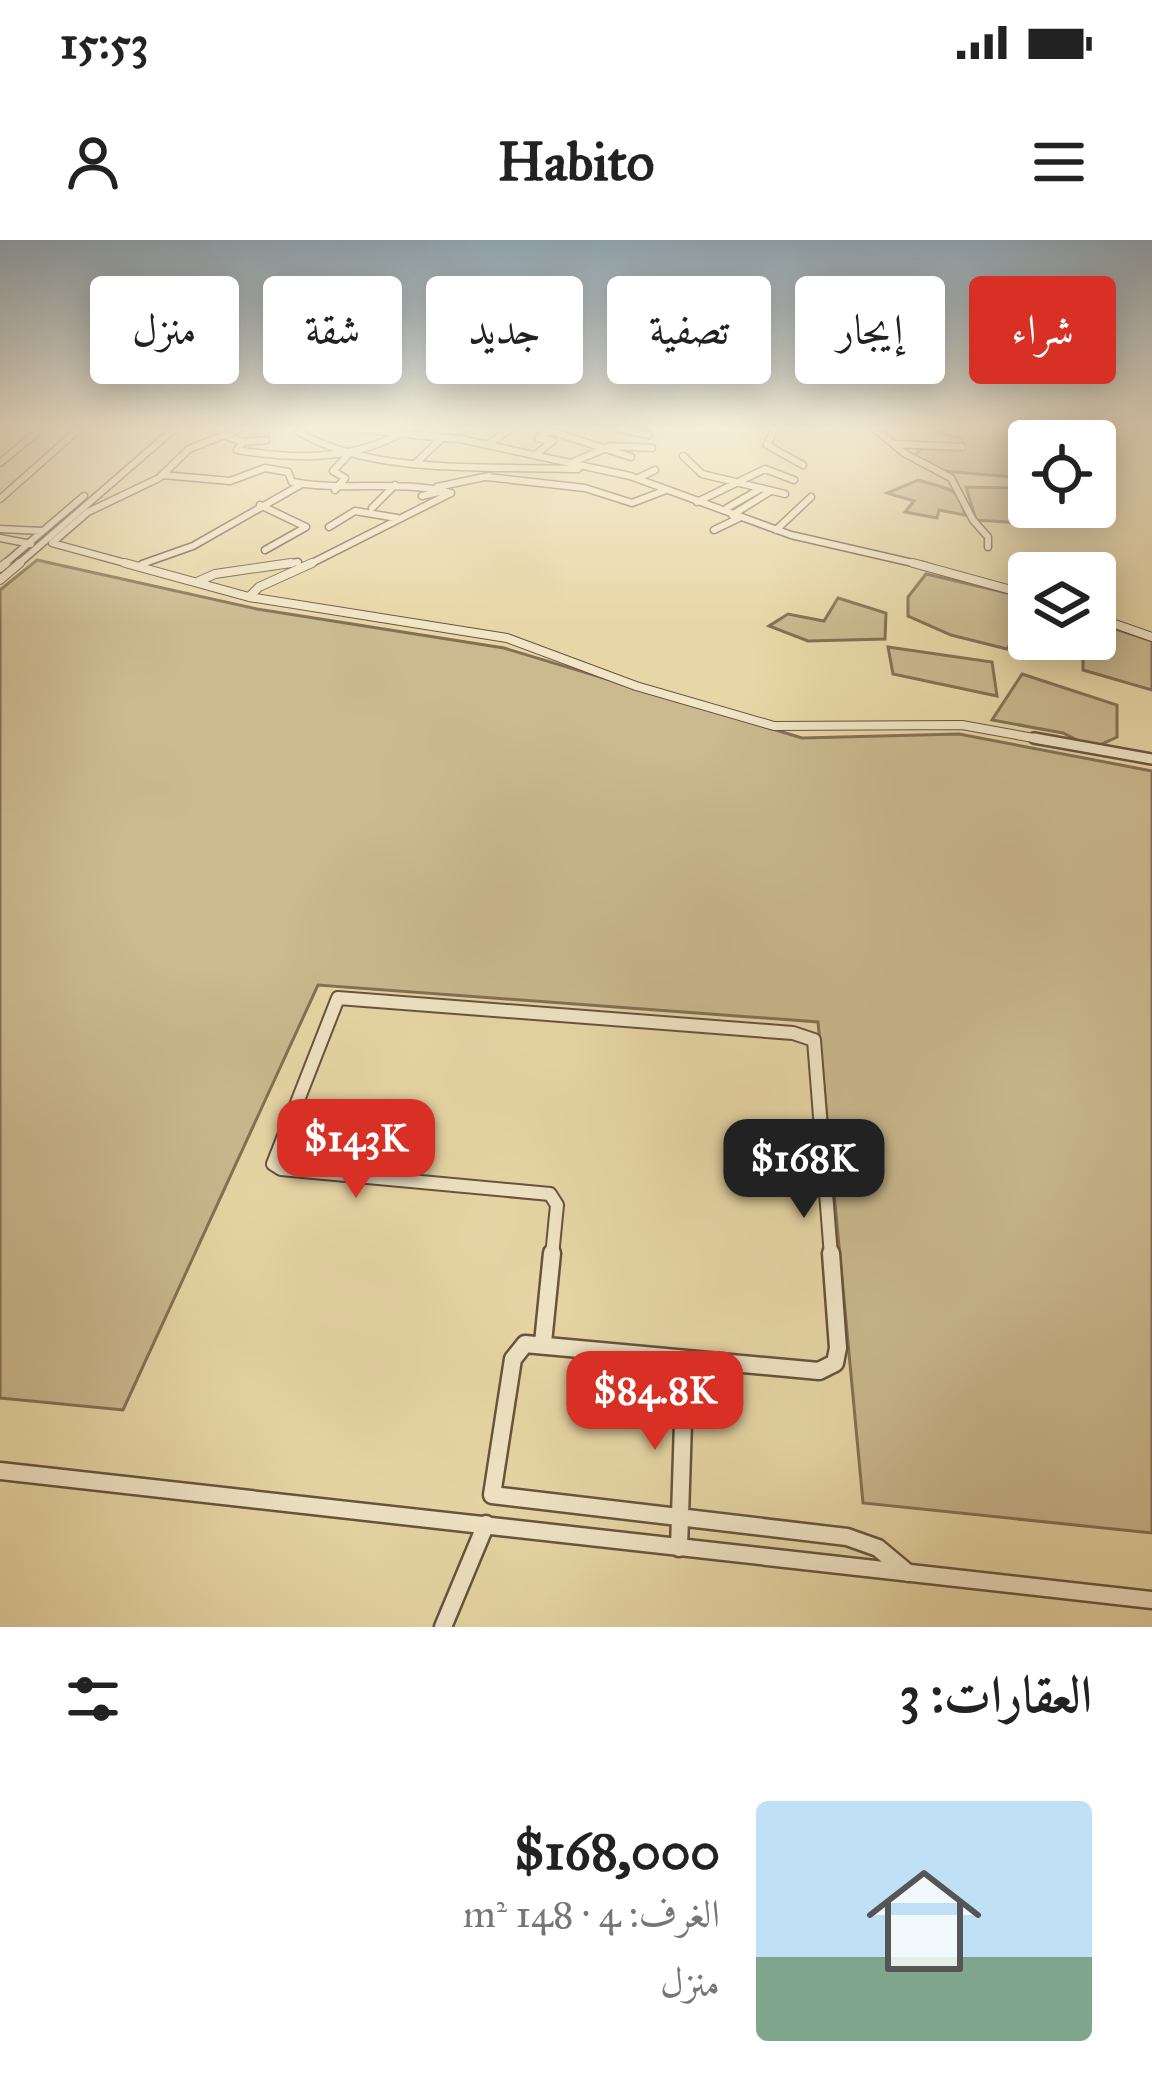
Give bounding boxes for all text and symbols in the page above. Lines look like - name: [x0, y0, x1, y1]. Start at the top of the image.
- text: 15:53: [60, 15, 149, 70]
- icon: person: [60, 129, 126, 195]
- text: Habito: [498, 129, 654, 195]
- icon: menu: [1026, 129, 1092, 195]
- chip: منزل: [90, 276, 239, 384]
- chip: شقة: [263, 276, 402, 384]
- chip: جديد: [426, 276, 583, 384]
- chip: تصفية: [607, 276, 771, 384]
- chip: إيجار: [795, 276, 945, 384]
- chip: شراء: [969, 276, 1116, 384]
- map controls: [1008, 420, 1116, 660]
- button: locate: [1008, 420, 1116, 528]
- button: layers: [1008, 552, 1116, 660]
- pin: $143K: [272, 1099, 440, 1201]
- text: $143K: [304, 1114, 408, 1162]
- pin: $168K: [720, 1119, 888, 1221]
- text: $168K: [750, 1134, 858, 1182]
- pin: $84.8K: [557, 1351, 753, 1453]
- text: $84.8K: [593, 1366, 717, 1414]
- text: العقارات: 3: [900, 1664, 1092, 1726]
- icon: filters: [60, 1666, 126, 1732]
- text: $168,000: [514, 1821, 720, 1883]
- icon: home: [852, 1849, 996, 1993]
- text: الغرف: 4 · 148 m²: [463, 1890, 720, 1938]
- text: منزل: [660, 1959, 720, 2007]

